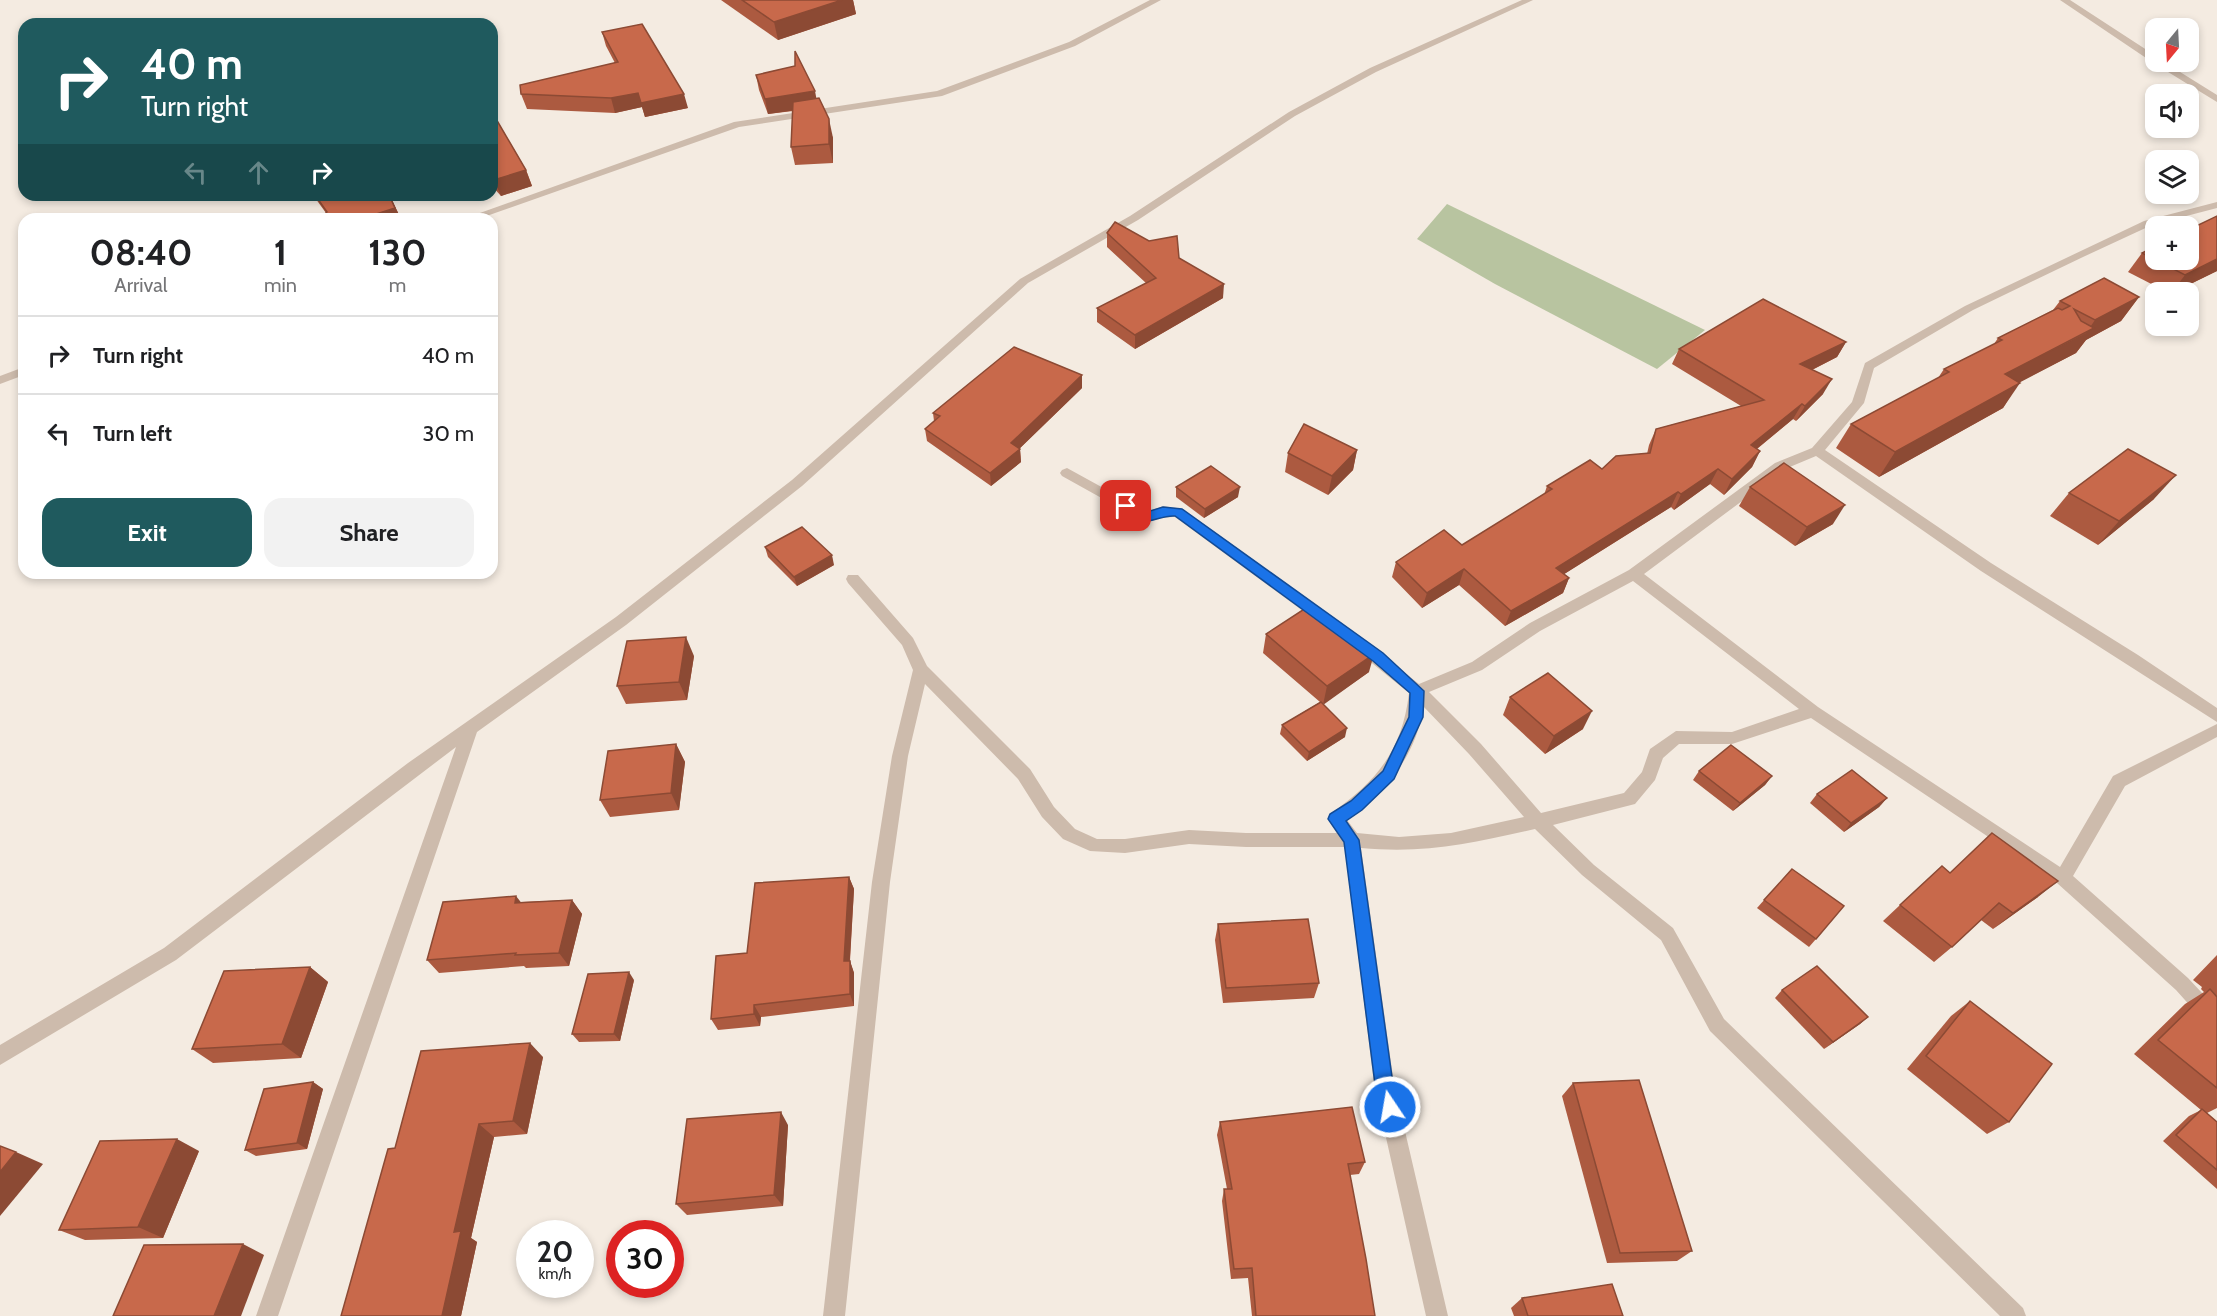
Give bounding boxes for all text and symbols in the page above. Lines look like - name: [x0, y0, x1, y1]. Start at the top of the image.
- north arrow: [2145, 18, 2199, 72]
- map controls: [2145, 18, 2199, 336]
- text: 40 m: [141, 38, 243, 90]
- icon: right: [42, 42, 120, 120]
- button: sound: [2145, 84, 2199, 138]
- text: Turn right: [141, 90, 248, 123]
- button: layers: [2145, 150, 2199, 204]
- icon: left: [179, 156, 212, 189]
- icon: ahead: [242, 156, 275, 189]
- icon: right: [305, 156, 338, 189]
- button: +: [2145, 216, 2199, 270]
- text: 08:40: [89, 230, 192, 274]
- text: 1: [274, 230, 287, 274]
- text: 130: [368, 230, 426, 274]
- text: Arrival: [114, 273, 168, 297]
- text: min: [264, 273, 297, 297]
- text: m: [389, 273, 406, 297]
- button: −: [2145, 282, 2199, 336]
- icon: right: [42, 339, 75, 372]
- text: Turn right: [93, 342, 183, 369]
- text: 40 m: [422, 342, 474, 369]
- icon: left: [42, 417, 75, 450]
- text: Turn left: [93, 420, 172, 447]
- text: 30 m: [422, 420, 474, 447]
- pin: [1100, 480, 1151, 531]
- icon: arrive: [1109, 489, 1142, 522]
- button: Exit: [42, 498, 252, 567]
- button: Share: [264, 498, 474, 567]
- position arrow: [1358, 1075, 1422, 1139]
- speed limit sign: 30: [606, 1220, 684, 1298]
- text: 20: [536, 1233, 574, 1270]
- text: km/h: [539, 1265, 571, 1283]

